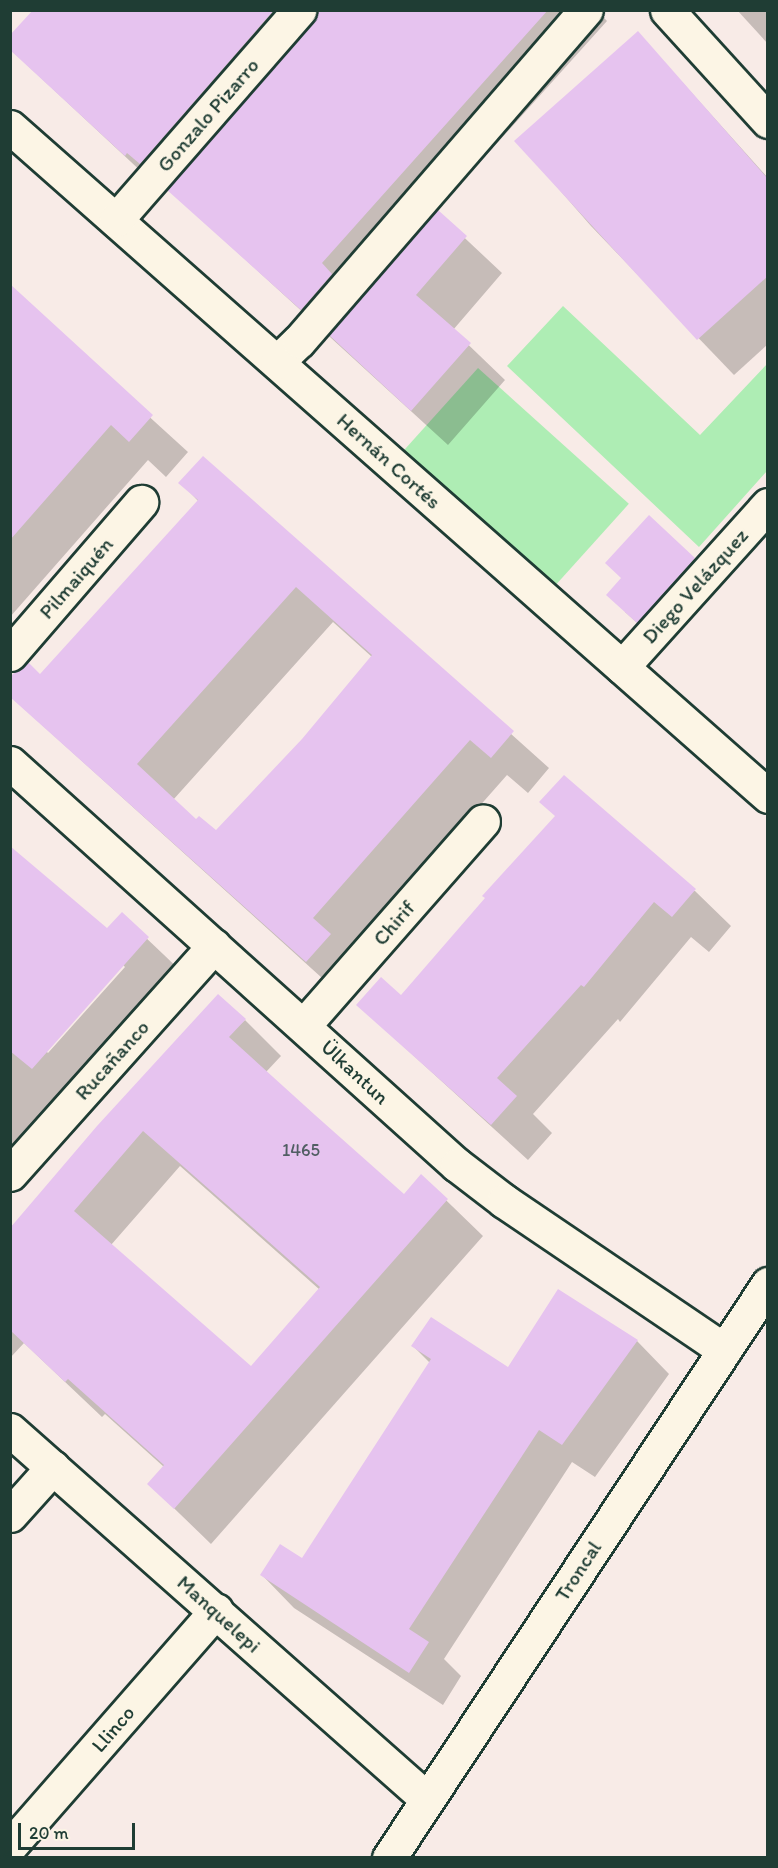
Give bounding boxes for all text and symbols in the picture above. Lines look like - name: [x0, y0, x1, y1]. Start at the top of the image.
- street label: Gonzalo Pizarro: [152, 53, 264, 177]
- street label: Hernán Cortés: [332, 408, 446, 514]
- street label: Diego Velázquez: [637, 524, 753, 648]
- street label: Pilmaiquén: [34, 532, 118, 624]
- street label: Chirif: [368, 895, 420, 951]
- street label: Rucañanco: [70, 1015, 154, 1105]
- street label: Ülkantun: [316, 1034, 394, 1110]
- house number: 1465: [282, 1139, 320, 1161]
- street label: Troncal: [549, 1536, 607, 1606]
- street label: Manquelepi: [172, 1570, 266, 1658]
- street label: Llinco: [86, 1700, 140, 1758]
- scale bar: [21, 1811, 138, 1849]
- text: 20 m: [29, 1822, 69, 1844]

